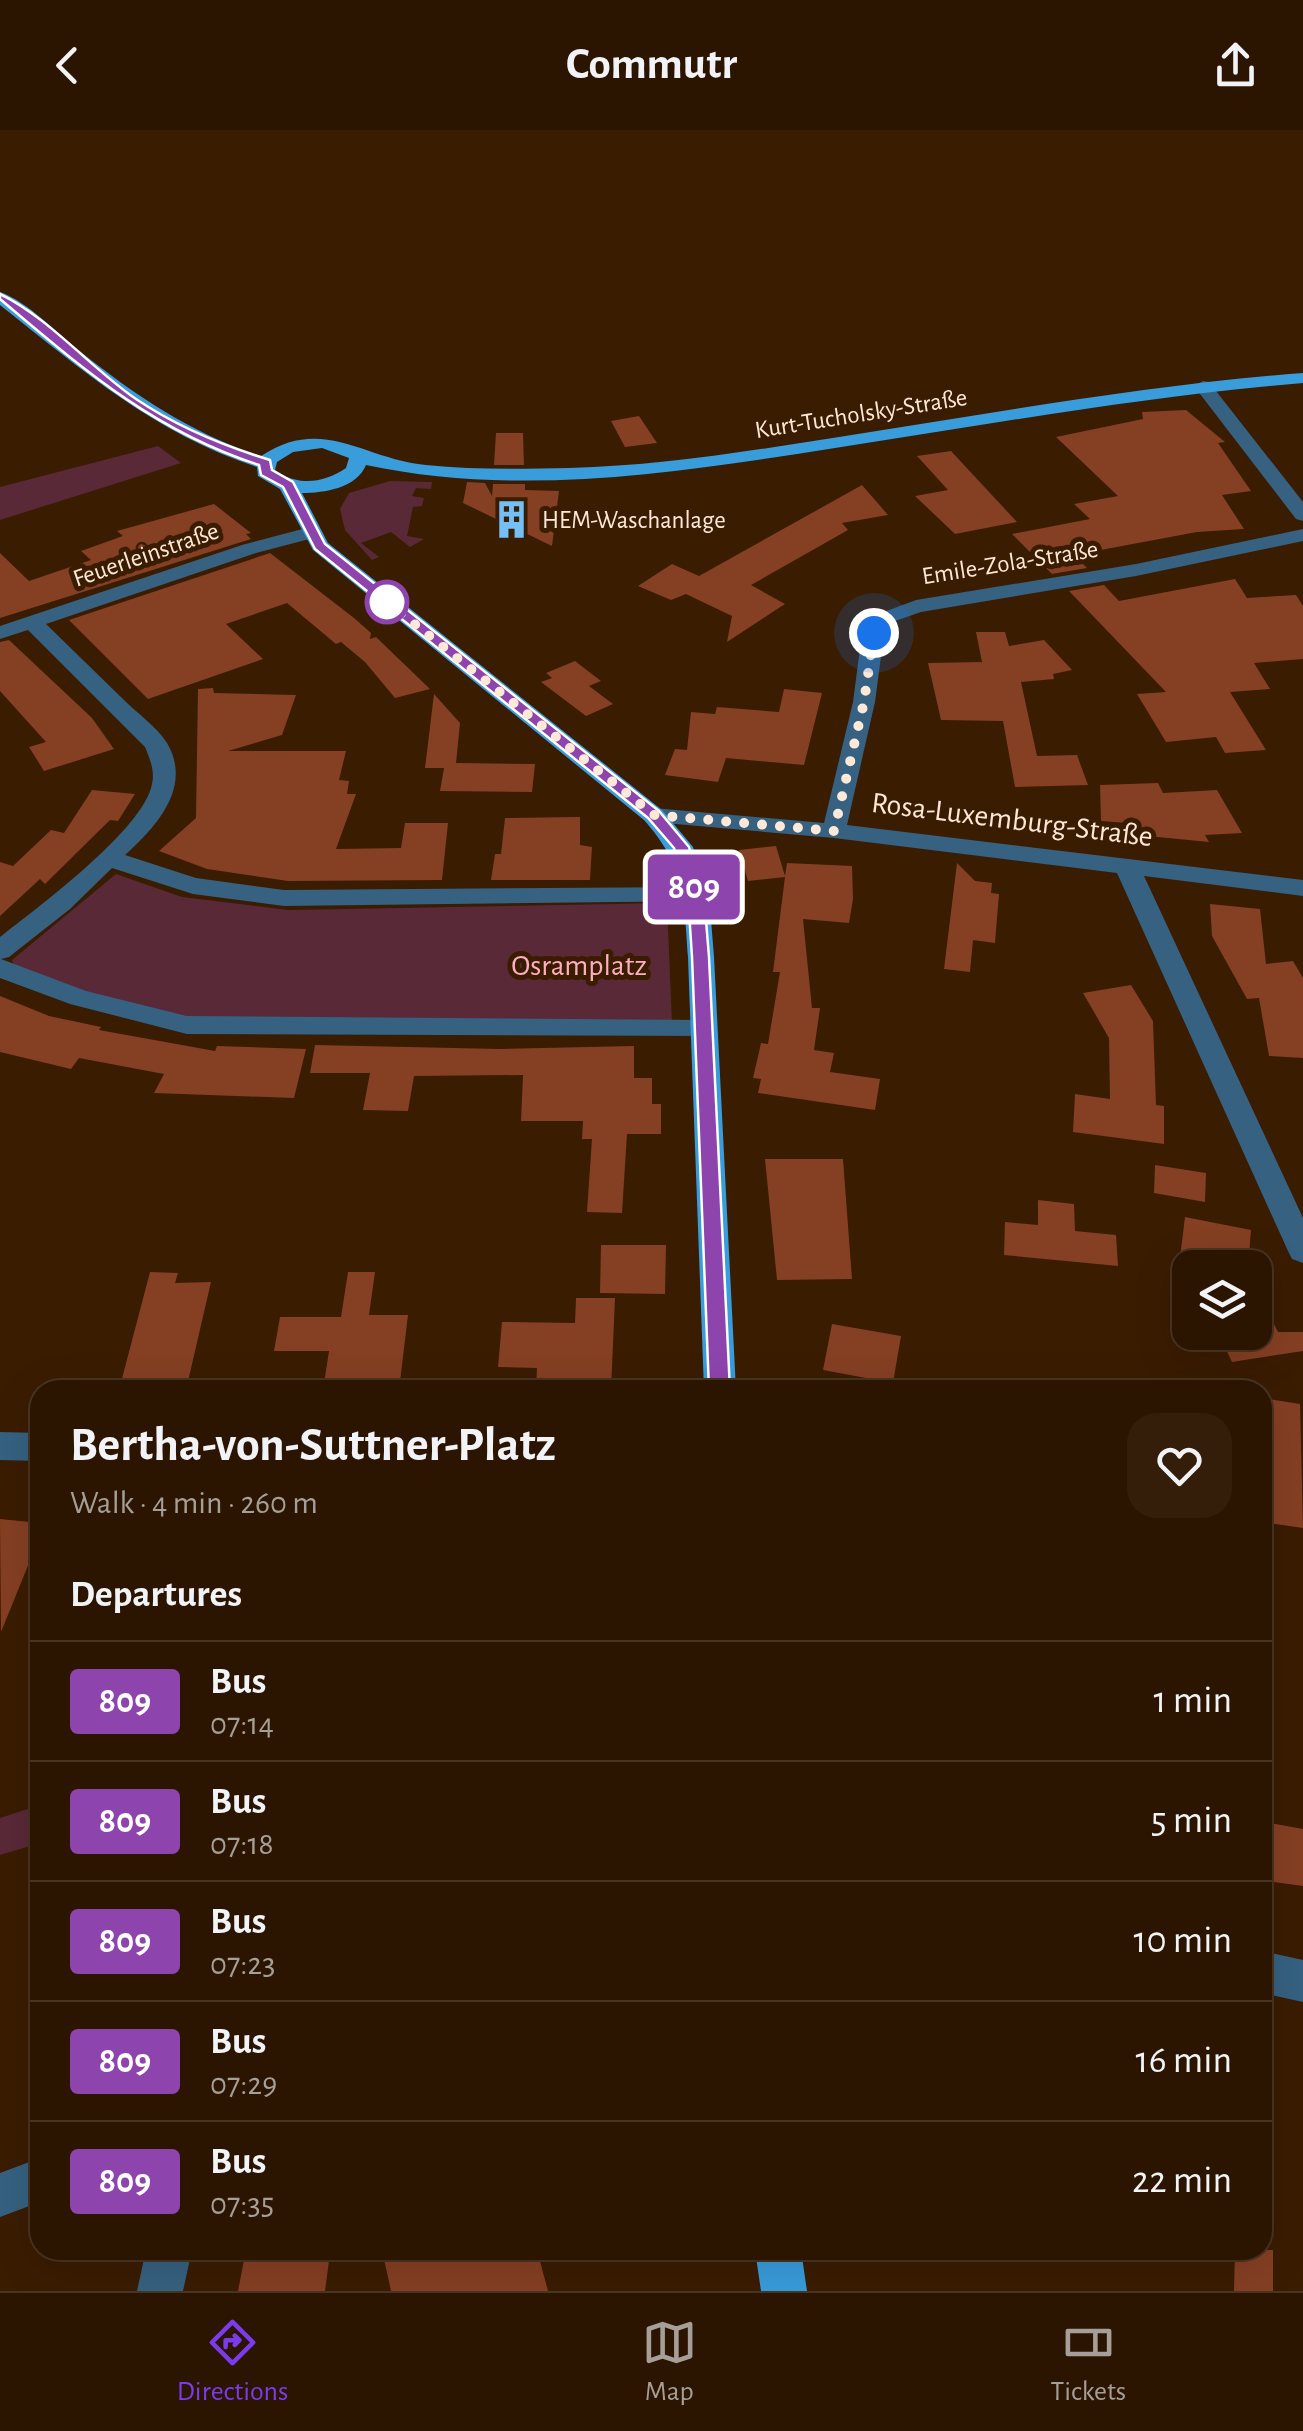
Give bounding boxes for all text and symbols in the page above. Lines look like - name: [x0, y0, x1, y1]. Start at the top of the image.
- icon: back: [40, 38, 95, 93]
- icon: share: [1208, 38, 1263, 93]
- text: Commutr: [566, 42, 737, 87]
- street label: Kurt-Tucholsky-Straße: [753, 385, 969, 443]
- building icon: HEM-Waschanlage: [491, 499, 533, 541]
- place label: HEM-Waschanlage: [542, 508, 726, 533]
- street label: Feuerleinstraße: [70, 518, 222, 592]
- street label: Emile-Zola-Straße: [920, 537, 1100, 589]
- unlabelled marker: [366, 581, 408, 623]
- your location: [849, 608, 899, 658]
- street label: Rosa-Luxemburg-Straße: [870, 788, 1154, 852]
- line badge: 809: [636, 854, 752, 920]
- text: 809: [668, 870, 720, 905]
- park label: Osramplatz: [511, 951, 647, 981]
- map controls: [1172, 1250, 1272, 1350]
- button: layers: [1172, 1250, 1272, 1350]
- button: heart: [1127, 1413, 1232, 1518]
- text: Bertha-von-Suttner-Platz: [70, 1422, 556, 1470]
- text: Walk · 4 min · 260 m: [70, 1487, 318, 1519]
- text: Departures: [70, 1576, 242, 1614]
- text: Bus: [210, 1663, 266, 1701]
- text: 1 min: [1153, 1682, 1232, 1720]
- text: 809: [99, 1684, 151, 1719]
- text: 07:14: [210, 1708, 274, 1740]
- text: Bus: [210, 1783, 266, 1821]
- text: 5 min: [1151, 1802, 1232, 1840]
- text: 809: [99, 1804, 151, 1839]
- text: 07:18: [210, 1828, 274, 1860]
- text: Bus: [210, 1903, 266, 1941]
- text: 10 min: [1133, 1922, 1232, 1960]
- text: 809: [99, 1924, 151, 1959]
- text: 07:23: [210, 1948, 275, 1980]
- text: Bus: [210, 2023, 266, 2061]
- text: 16 min: [1136, 2042, 1232, 2080]
- text: 809: [99, 2044, 151, 2079]
- text: 07:29: [210, 2068, 277, 2100]
- text: Bus: [210, 2143, 266, 2181]
- text: 22 min: [1132, 2162, 1232, 2200]
- text: 809: [99, 2164, 151, 2199]
- text: 07:35: [210, 2188, 274, 2220]
- tab: Directions: [177, 2315, 288, 2409]
- tab: Map: [642, 2315, 697, 2409]
- tab: Tickets: [1050, 2315, 1126, 2409]

